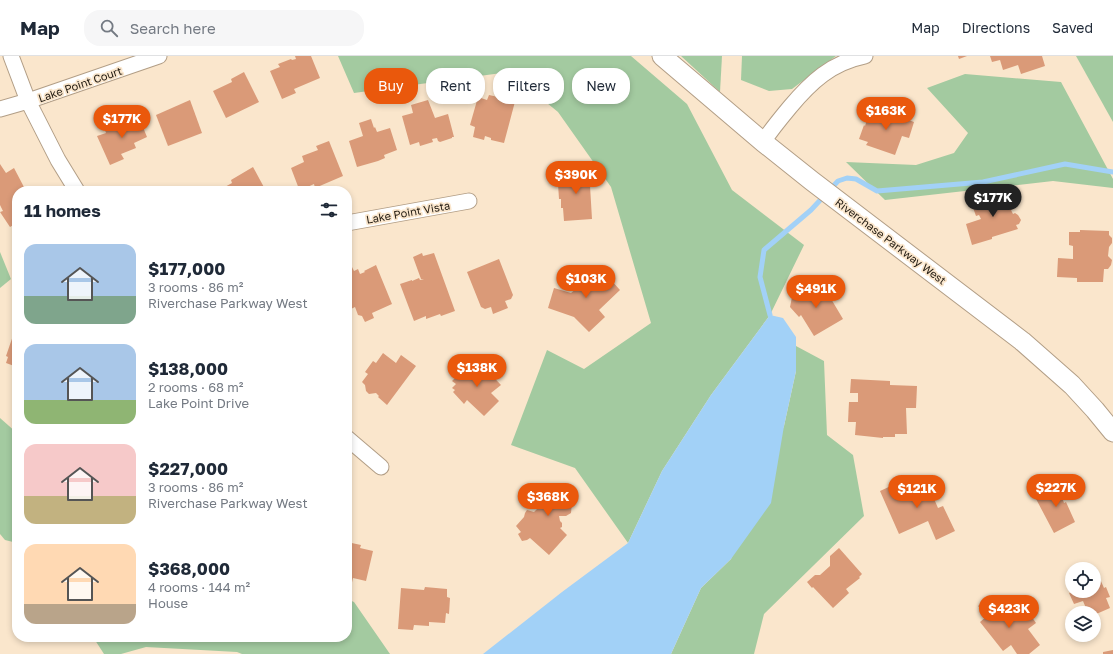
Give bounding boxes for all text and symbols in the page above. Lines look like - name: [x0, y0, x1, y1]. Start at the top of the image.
- search box: [84, 10, 364, 46]
- text: Map: [20, 16, 60, 39]
- icon: search: [98, 17, 120, 39]
- text: Search here: [130, 19, 216, 37]
- text: Map: [911, 19, 940, 36]
- text: Directions: [962, 19, 1030, 36]
- text: Saved: [1052, 19, 1093, 36]
- street label: Lake Point Court: [36, 64, 124, 104]
- chip: Buy: [364, 68, 418, 104]
- chip: Rent: [426, 68, 485, 104]
- chip: Filters: [493, 68, 564, 104]
- chip: New: [572, 68, 630, 104]
- pin: $163K: [858, 97, 914, 131]
- text: $163K: [865, 102, 907, 118]
- pin: $177K: [94, 105, 150, 139]
- text: $177K: [102, 110, 142, 126]
- pin: $390K: [548, 161, 604, 195]
- text: $390K: [555, 166, 597, 182]
- pin: $177K: [965, 184, 1021, 218]
- text: $177K: [973, 189, 1013, 205]
- street label: Riverchase Parkway West: [833, 195, 949, 287]
- street label: Lake Point Vista: [365, 198, 451, 226]
- icon: filters: [318, 199, 340, 221]
- text: 11 homes: [24, 200, 101, 221]
- text: $177,000: [148, 258, 225, 279]
- icon: home: [56, 260, 104, 308]
- pin: $103K: [558, 265, 614, 299]
- text: $103K: [565, 270, 607, 286]
- pin: $491K: [788, 275, 844, 309]
- text: 3 rooms · 86 m²: [148, 279, 243, 295]
- text: $491K: [795, 280, 837, 296]
- text: Riverchase Parkway West: [148, 295, 308, 311]
- pin: $138K: [449, 354, 505, 388]
- text: $138,000: [148, 358, 228, 379]
- text: $138K: [456, 359, 498, 375]
- icon: home: [56, 360, 104, 408]
- text: 2 rooms · 68 m²: [148, 379, 243, 395]
- text: Lake Point Drive: [148, 395, 249, 411]
- text: $227,000: [148, 458, 228, 479]
- icon: home: [56, 460, 104, 508]
- pin: $227K: [1028, 474, 1084, 508]
- pin: $121K: [889, 475, 945, 509]
- text: 3 rooms · 86 m²: [148, 479, 243, 495]
- text: $227K: [1035, 479, 1077, 495]
- text: $121K: [897, 480, 937, 496]
- pin: $368K: [520, 483, 576, 517]
- text: $368K: [527, 488, 569, 504]
- text: Riverchase Parkway West: [148, 495, 308, 511]
- text: $368,000: [148, 558, 230, 579]
- icon: home: [56, 560, 104, 608]
- map controls: [1065, 562, 1101, 642]
- button: locate: [1065, 562, 1101, 598]
- text: 4 rooms · 144 m²: [148, 579, 250, 595]
- text: House: [148, 595, 188, 611]
- pin: $423K: [981, 595, 1037, 629]
- text: $423K: [988, 600, 1030, 616]
- button: layers: [1065, 606, 1101, 642]

